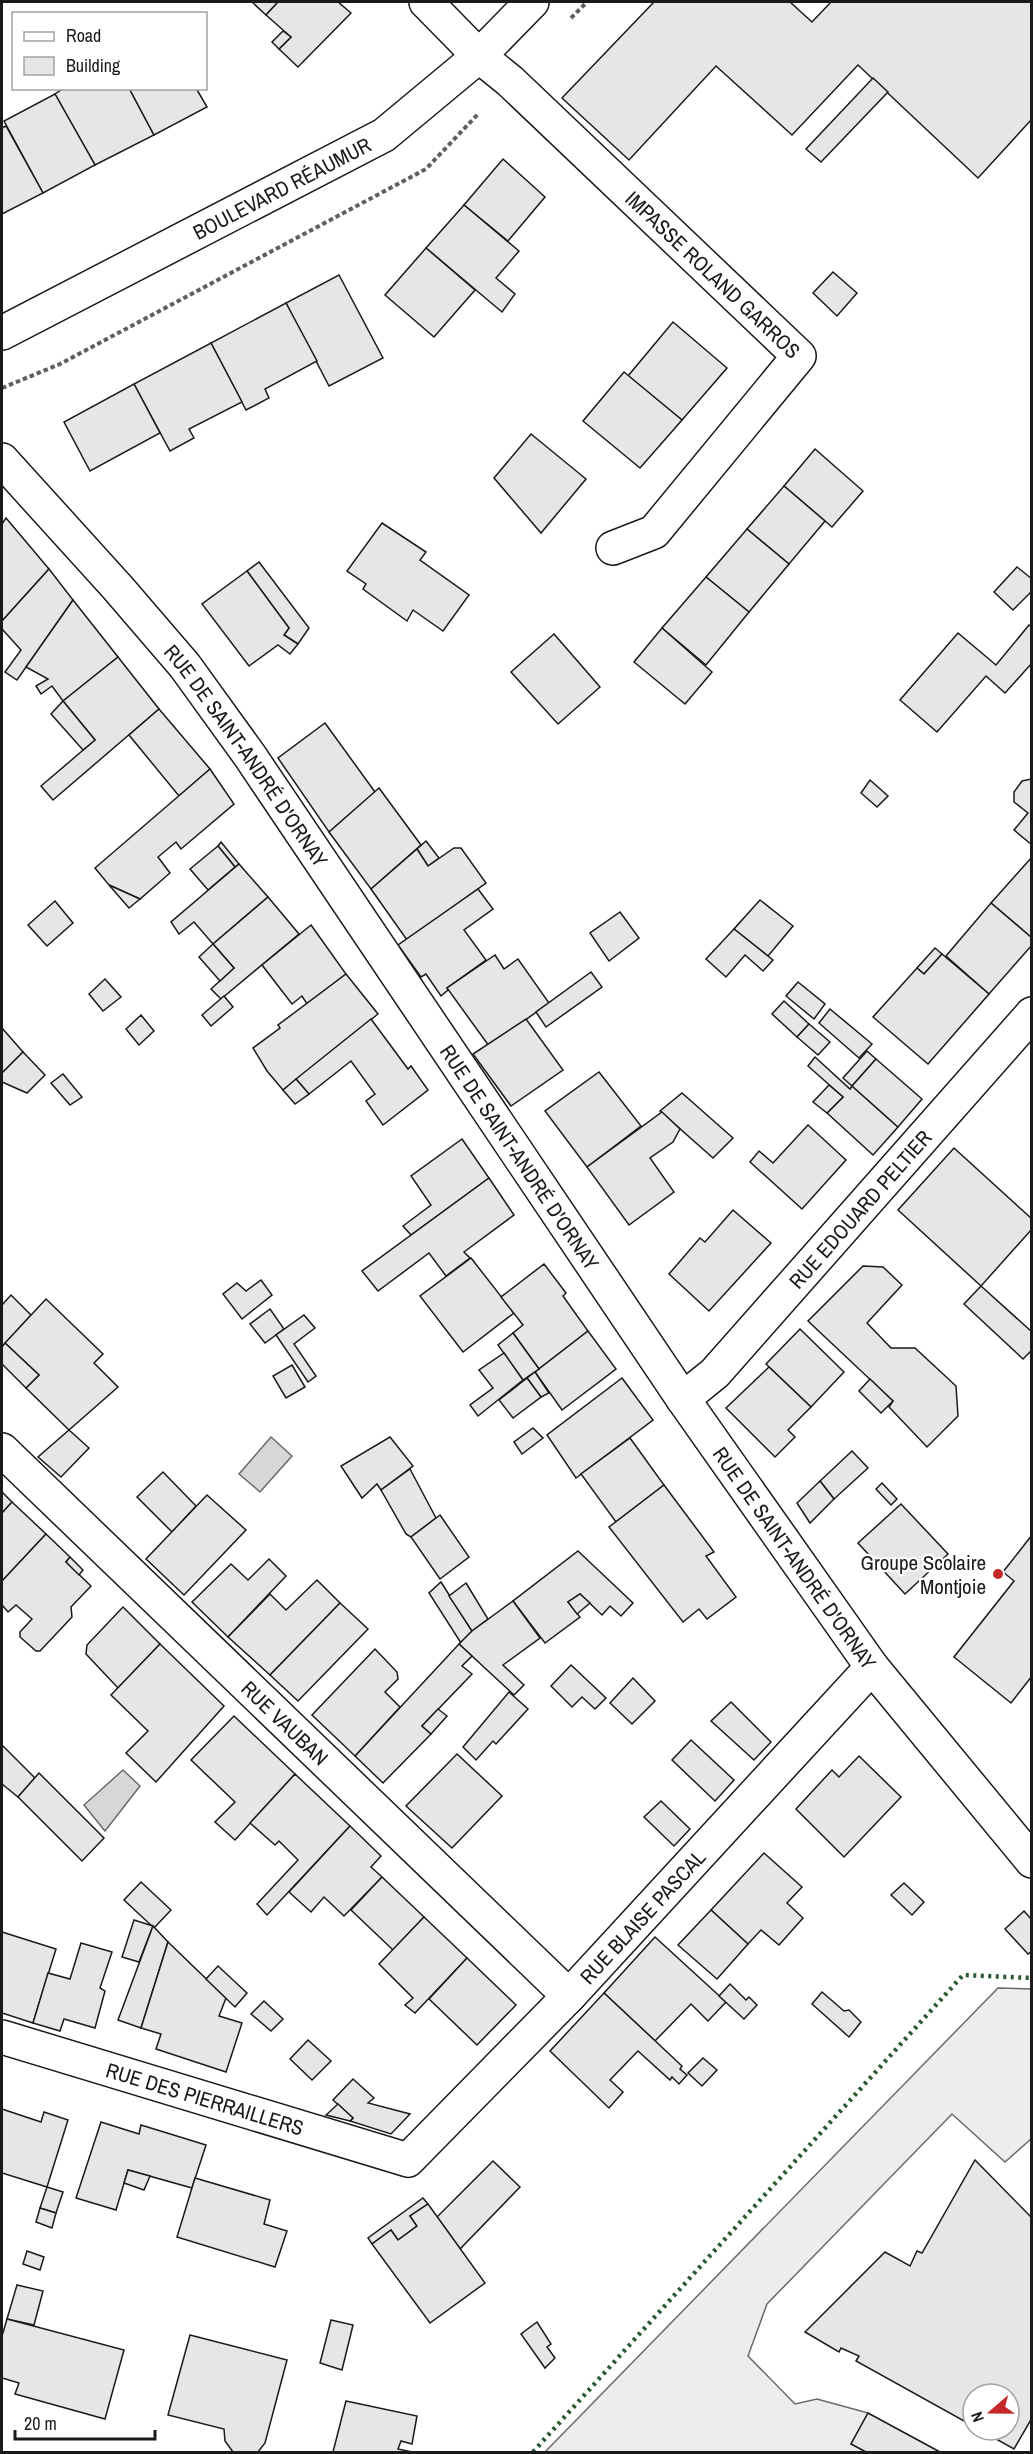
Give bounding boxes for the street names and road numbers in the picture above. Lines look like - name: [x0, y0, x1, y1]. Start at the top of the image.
- street label: BOULEVARD RÉAUMUR: [188, 130, 376, 246]
- street label: IMPASSE ROLAND GARROS: [619, 184, 807, 365]
- street label: RUE DE SAINT-ANDRÉ D'ORNAY: [158, 638, 335, 873]
- street label: RUE DE SAINT-ANDRÉ D'ORNAY: [434, 1038, 607, 1276]
- street label: RUE EDOUARD PELTIER: [782, 1123, 938, 1295]
- street label: RUE DE SAINT-ANDRÉ D'ORNAY: [706, 1441, 884, 1675]
- street label: RUE VAUBAN: [235, 1674, 335, 1771]
- street label: RUE BLAISE PASCAL: [573, 1843, 712, 1990]
- street label: RUE DES PIERRAILLERS: [103, 2055, 307, 2142]

